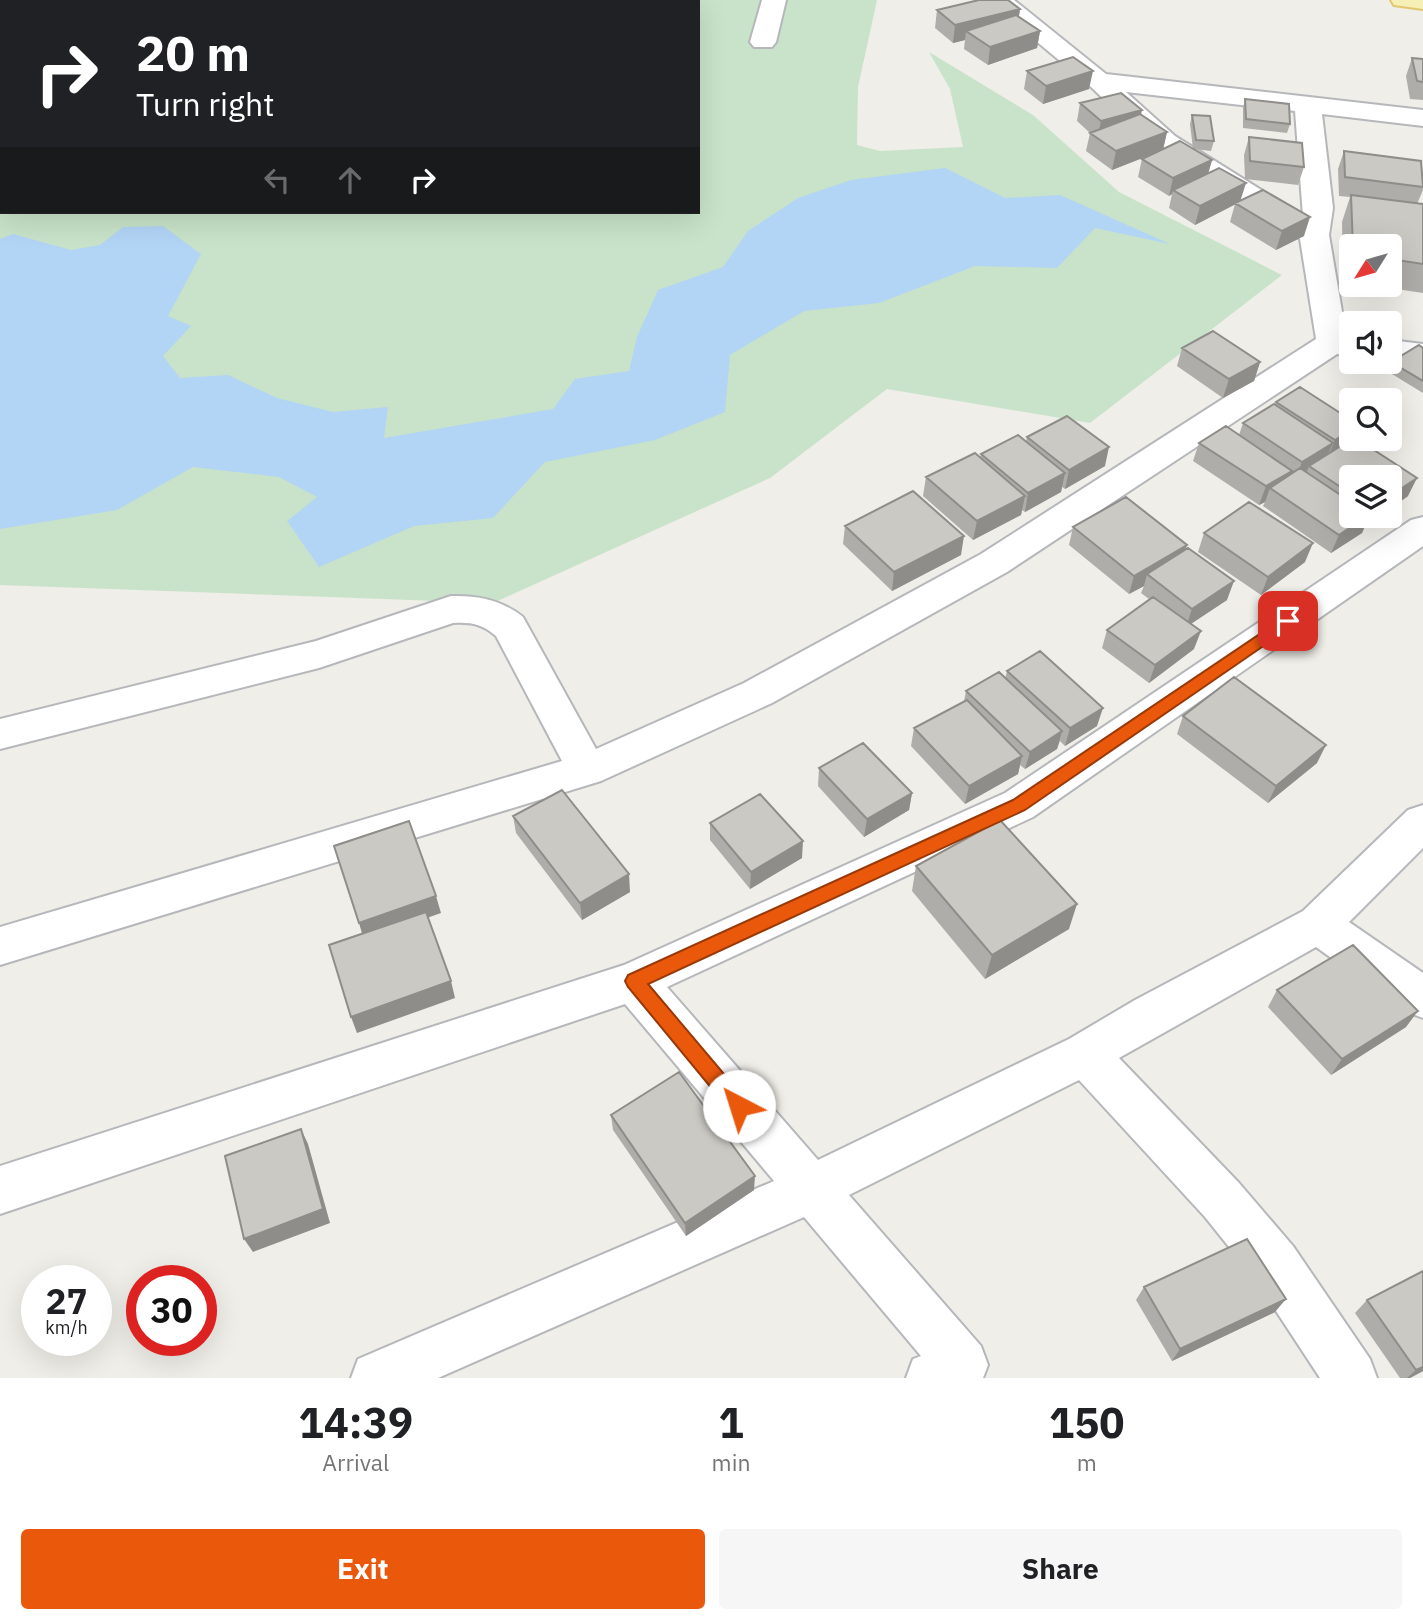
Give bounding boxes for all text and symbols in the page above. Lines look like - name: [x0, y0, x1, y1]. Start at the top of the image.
- text: 20 m: [136, 21, 250, 84]
- icon: right: [21, 28, 112, 119]
- text: Turn right: [136, 83, 274, 125]
- icon: left: [258, 161, 296, 199]
- icon: ahead: [331, 161, 369, 199]
- icon: right: [404, 161, 442, 199]
- north arrow: [1339, 234, 1402, 298]
- map controls: [1339, 234, 1402, 528]
- button: sound: [1339, 311, 1402, 374]
- button: search: [1339, 388, 1402, 451]
- button: layers: [1339, 465, 1402, 528]
- pin: [1258, 591, 1318, 651]
- icon: arrive: [1269, 602, 1307, 640]
- position arrow: [702, 1069, 776, 1143]
- speed limit sign: 30: [126, 1265, 217, 1356]
- text: 27: [45, 1278, 88, 1324]
- text: km/h: [45, 1316, 88, 1339]
- text: 14:39: [298, 1395, 413, 1450]
- text: 1: [718, 1395, 744, 1450]
- text: 150: [1049, 1395, 1125, 1450]
- text: Arrival: [322, 1447, 389, 1477]
- text: min: [712, 1447, 750, 1477]
- text: m: [1077, 1447, 1097, 1477]
- button: Exit: [21, 1529, 705, 1609]
- button: Share: [719, 1529, 1402, 1609]

